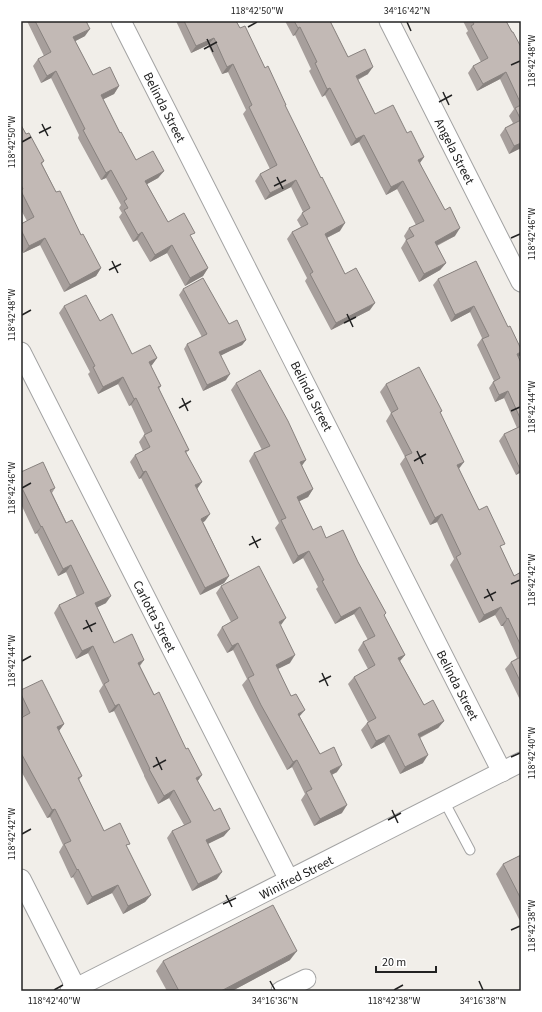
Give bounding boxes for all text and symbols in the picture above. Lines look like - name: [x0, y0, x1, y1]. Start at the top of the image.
- text: 118°42'50"W: [231, 4, 283, 18]
- text: 34°16'42"N: [384, 4, 430, 18]
- text: 118°42'48"W: [525, 35, 539, 87]
- street label: Belinda Street: [139, 69, 190, 146]
- street label: Angela Street: [430, 115, 479, 188]
- text: 118°42'50"W: [5, 116, 19, 168]
- text: 118°42'46"W: [525, 208, 539, 260]
- text: 118°42'48"W: [5, 289, 19, 341]
- street label: Belinda Street: [286, 358, 337, 435]
- text: 118°42'44"W: [525, 381, 539, 433]
- text: 118°42'46"W: [5, 462, 19, 514]
- text: 118°42'42"W: [525, 554, 539, 606]
- street label: Carlotta Street: [128, 577, 180, 656]
- text: 118°42'44"W: [5, 635, 19, 687]
- street label: Belinda Street: [432, 647, 483, 724]
- text: 118°42'40"W: [525, 727, 539, 779]
- text: 118°42'42"W: [5, 808, 19, 860]
- street label: Winifred Street: [256, 851, 337, 904]
- text: 118°42'38"W: [525, 900, 539, 952]
- scale bar: [376, 948, 436, 974]
- text: 20 m: [382, 954, 406, 971]
- text: 118°42'40"W: [28, 994, 80, 1008]
- text: 34°16'36"N: [252, 994, 298, 1008]
- text: 118°42'38"W: [368, 994, 420, 1008]
- text: 34°16'38"N: [460, 994, 506, 1008]

